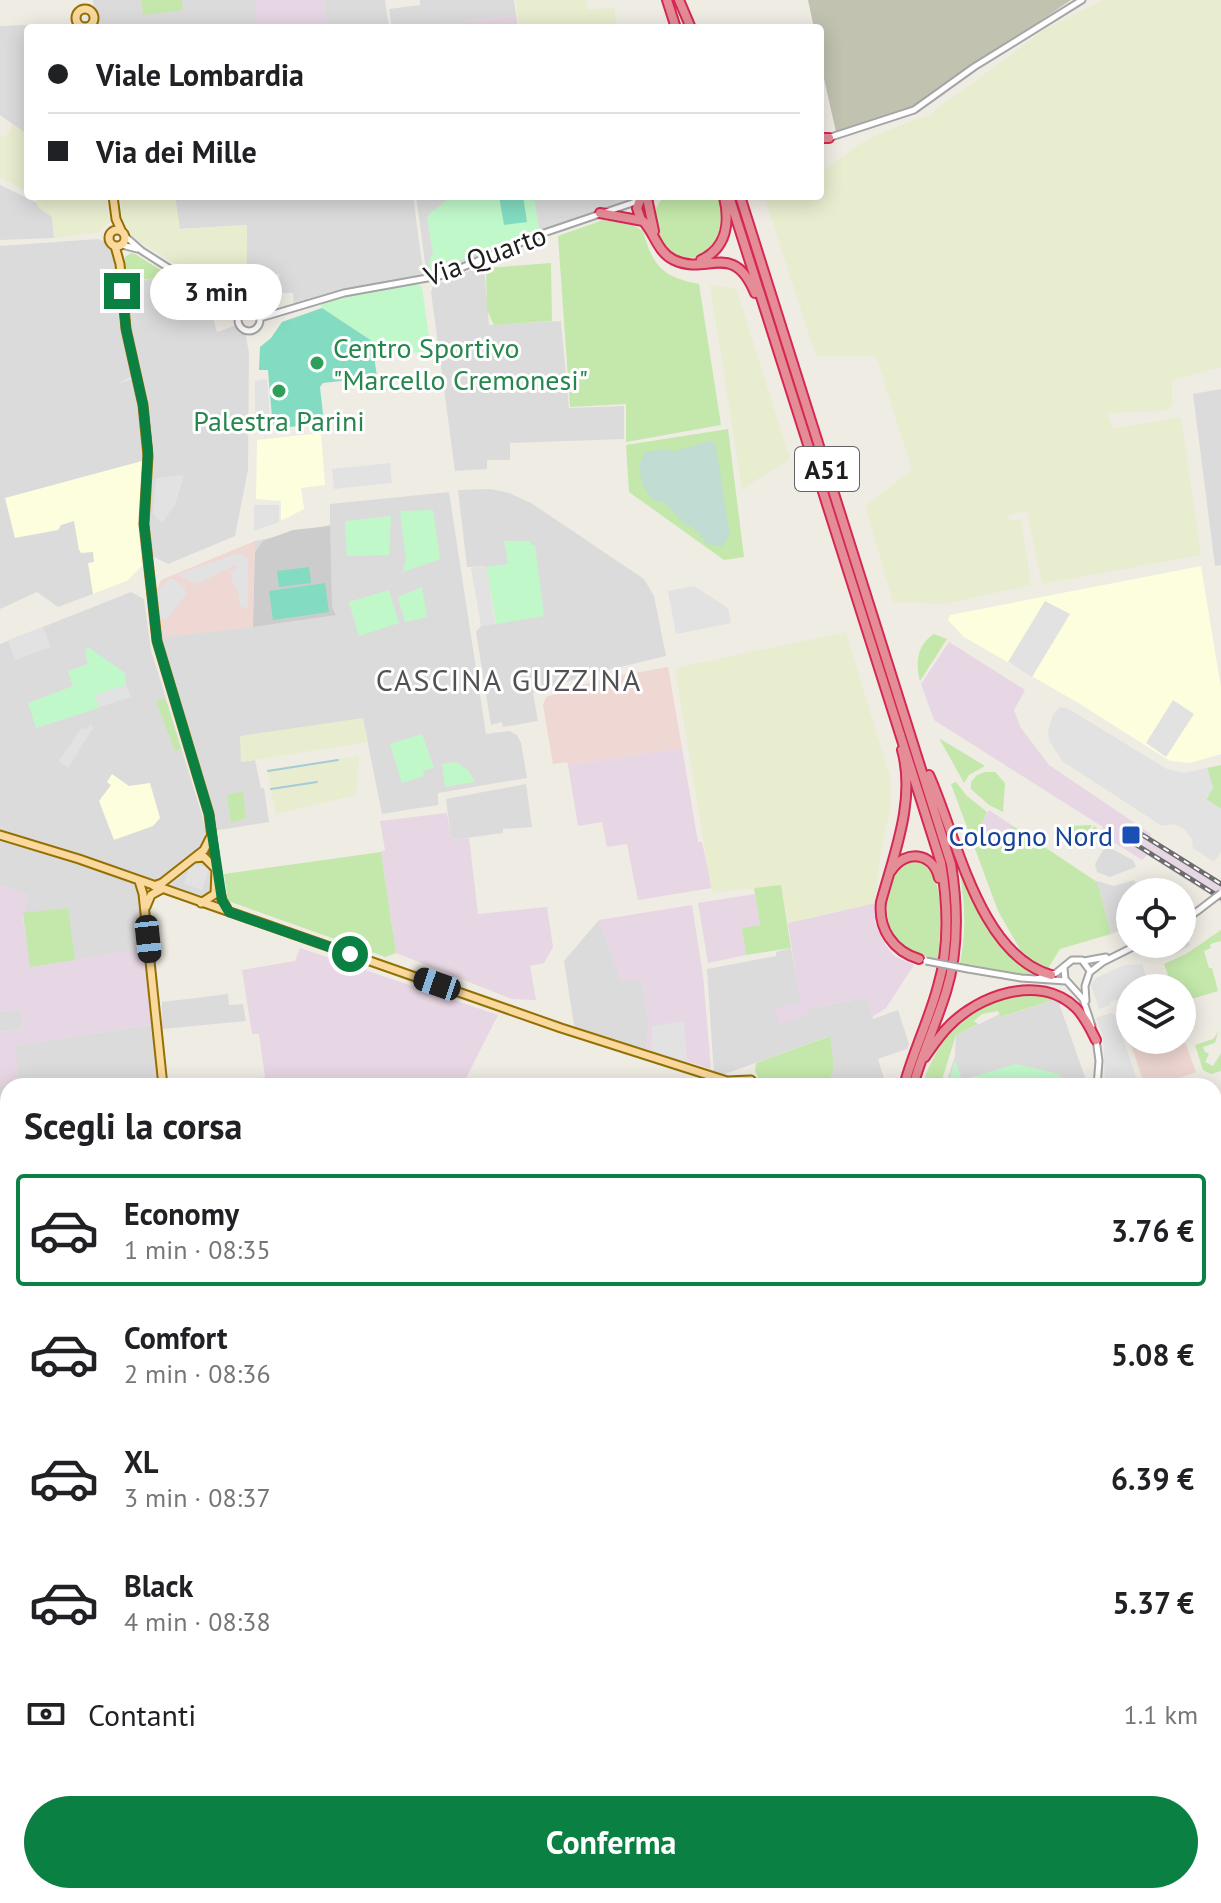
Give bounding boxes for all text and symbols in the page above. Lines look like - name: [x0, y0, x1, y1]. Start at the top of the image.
- text: Viale Lombardia: [96, 55, 304, 94]
- text: Via dei Mille: [96, 132, 257, 171]
- street label: Via Quarto: [418, 216, 551, 295]
- callout: 3 min: [150, 263, 282, 319]
- route end: [104, 273, 140, 309]
- text: 3 min: [184, 275, 248, 308]
- place label: Centro Sportivo "Marcello Cremonesi": [333, 329, 588, 398]
- marker: Centro Sportivo "Marcello Cremonesi": [308, 354, 326, 372]
- marker: Palestra Parini: [270, 382, 288, 400]
- place label: Palestra Parini: [193, 402, 365, 439]
- road number: A51: [795, 447, 859, 491]
- district label: CASCINA GUZZINA: [376, 660, 642, 699]
- place label: Cologno Nord: [949, 817, 1113, 854]
- marker: Cologno Nord: [1120, 824, 1142, 846]
- map controls: [1116, 878, 1196, 1054]
- button: locate: [1116, 878, 1196, 958]
- car: [134, 914, 162, 964]
- route start: [332, 936, 368, 972]
- car: [410, 965, 464, 1003]
- button: layers: [1116, 974, 1196, 1054]
- text: Scegli la corsa: [24, 1102, 242, 1149]
- icon: car: [28, 1194, 100, 1266]
- text: Economy: [124, 1194, 239, 1233]
- text: 3.76 €: [1111, 1211, 1194, 1250]
- text: 1 min · 08:35: [124, 1233, 271, 1266]
- icon: car: [28, 1318, 100, 1390]
- text: Comfort: [124, 1318, 227, 1357]
- text: 5.08 €: [1111, 1335, 1194, 1374]
- text: 2 min · 08:36: [124, 1357, 271, 1390]
- icon: car: [28, 1442, 100, 1514]
- text: XL: [124, 1442, 158, 1481]
- text: 6.39 €: [1111, 1459, 1194, 1498]
- text: 3 min · 08:37: [124, 1481, 271, 1514]
- icon: car: [28, 1566, 100, 1638]
- text: Black: [124, 1566, 193, 1605]
- text: 5.37 €: [1113, 1583, 1194, 1622]
- text: 4 min · 08:38: [124, 1605, 271, 1638]
- icon: cash: [24, 1692, 68, 1736]
- text: Contanti: [88, 1695, 196, 1734]
- text: 1.1 km: [1124, 1698, 1198, 1731]
- button: Conferma: [24, 1796, 1198, 1888]

